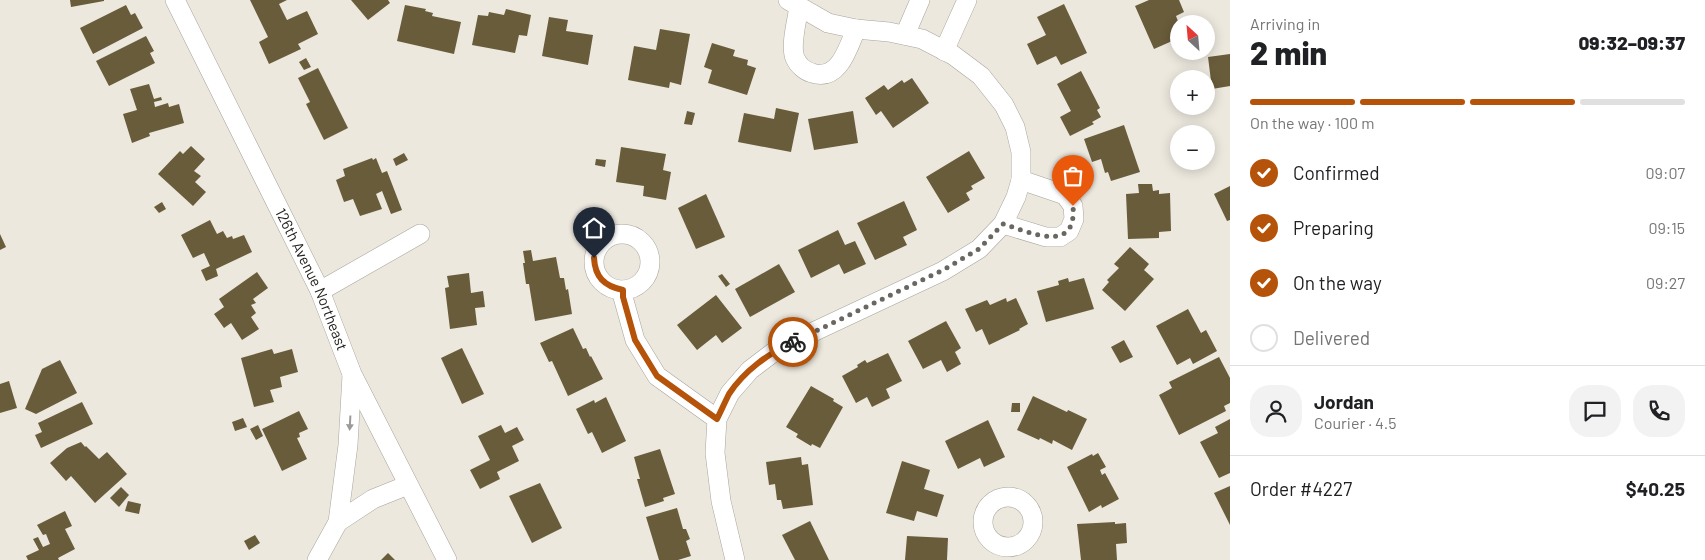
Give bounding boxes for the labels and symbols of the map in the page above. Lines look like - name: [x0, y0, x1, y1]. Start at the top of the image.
- north arrow: [1170, 15, 1215, 60]
- pin: [1052, 155, 1094, 206]
- street label: 126th Avenue Northeast: [272, 205, 352, 353]
- pin: [573, 207, 615, 258]
- courier: [768, 317, 818, 367]
- one-way arrow: [345, 415, 353, 431]

